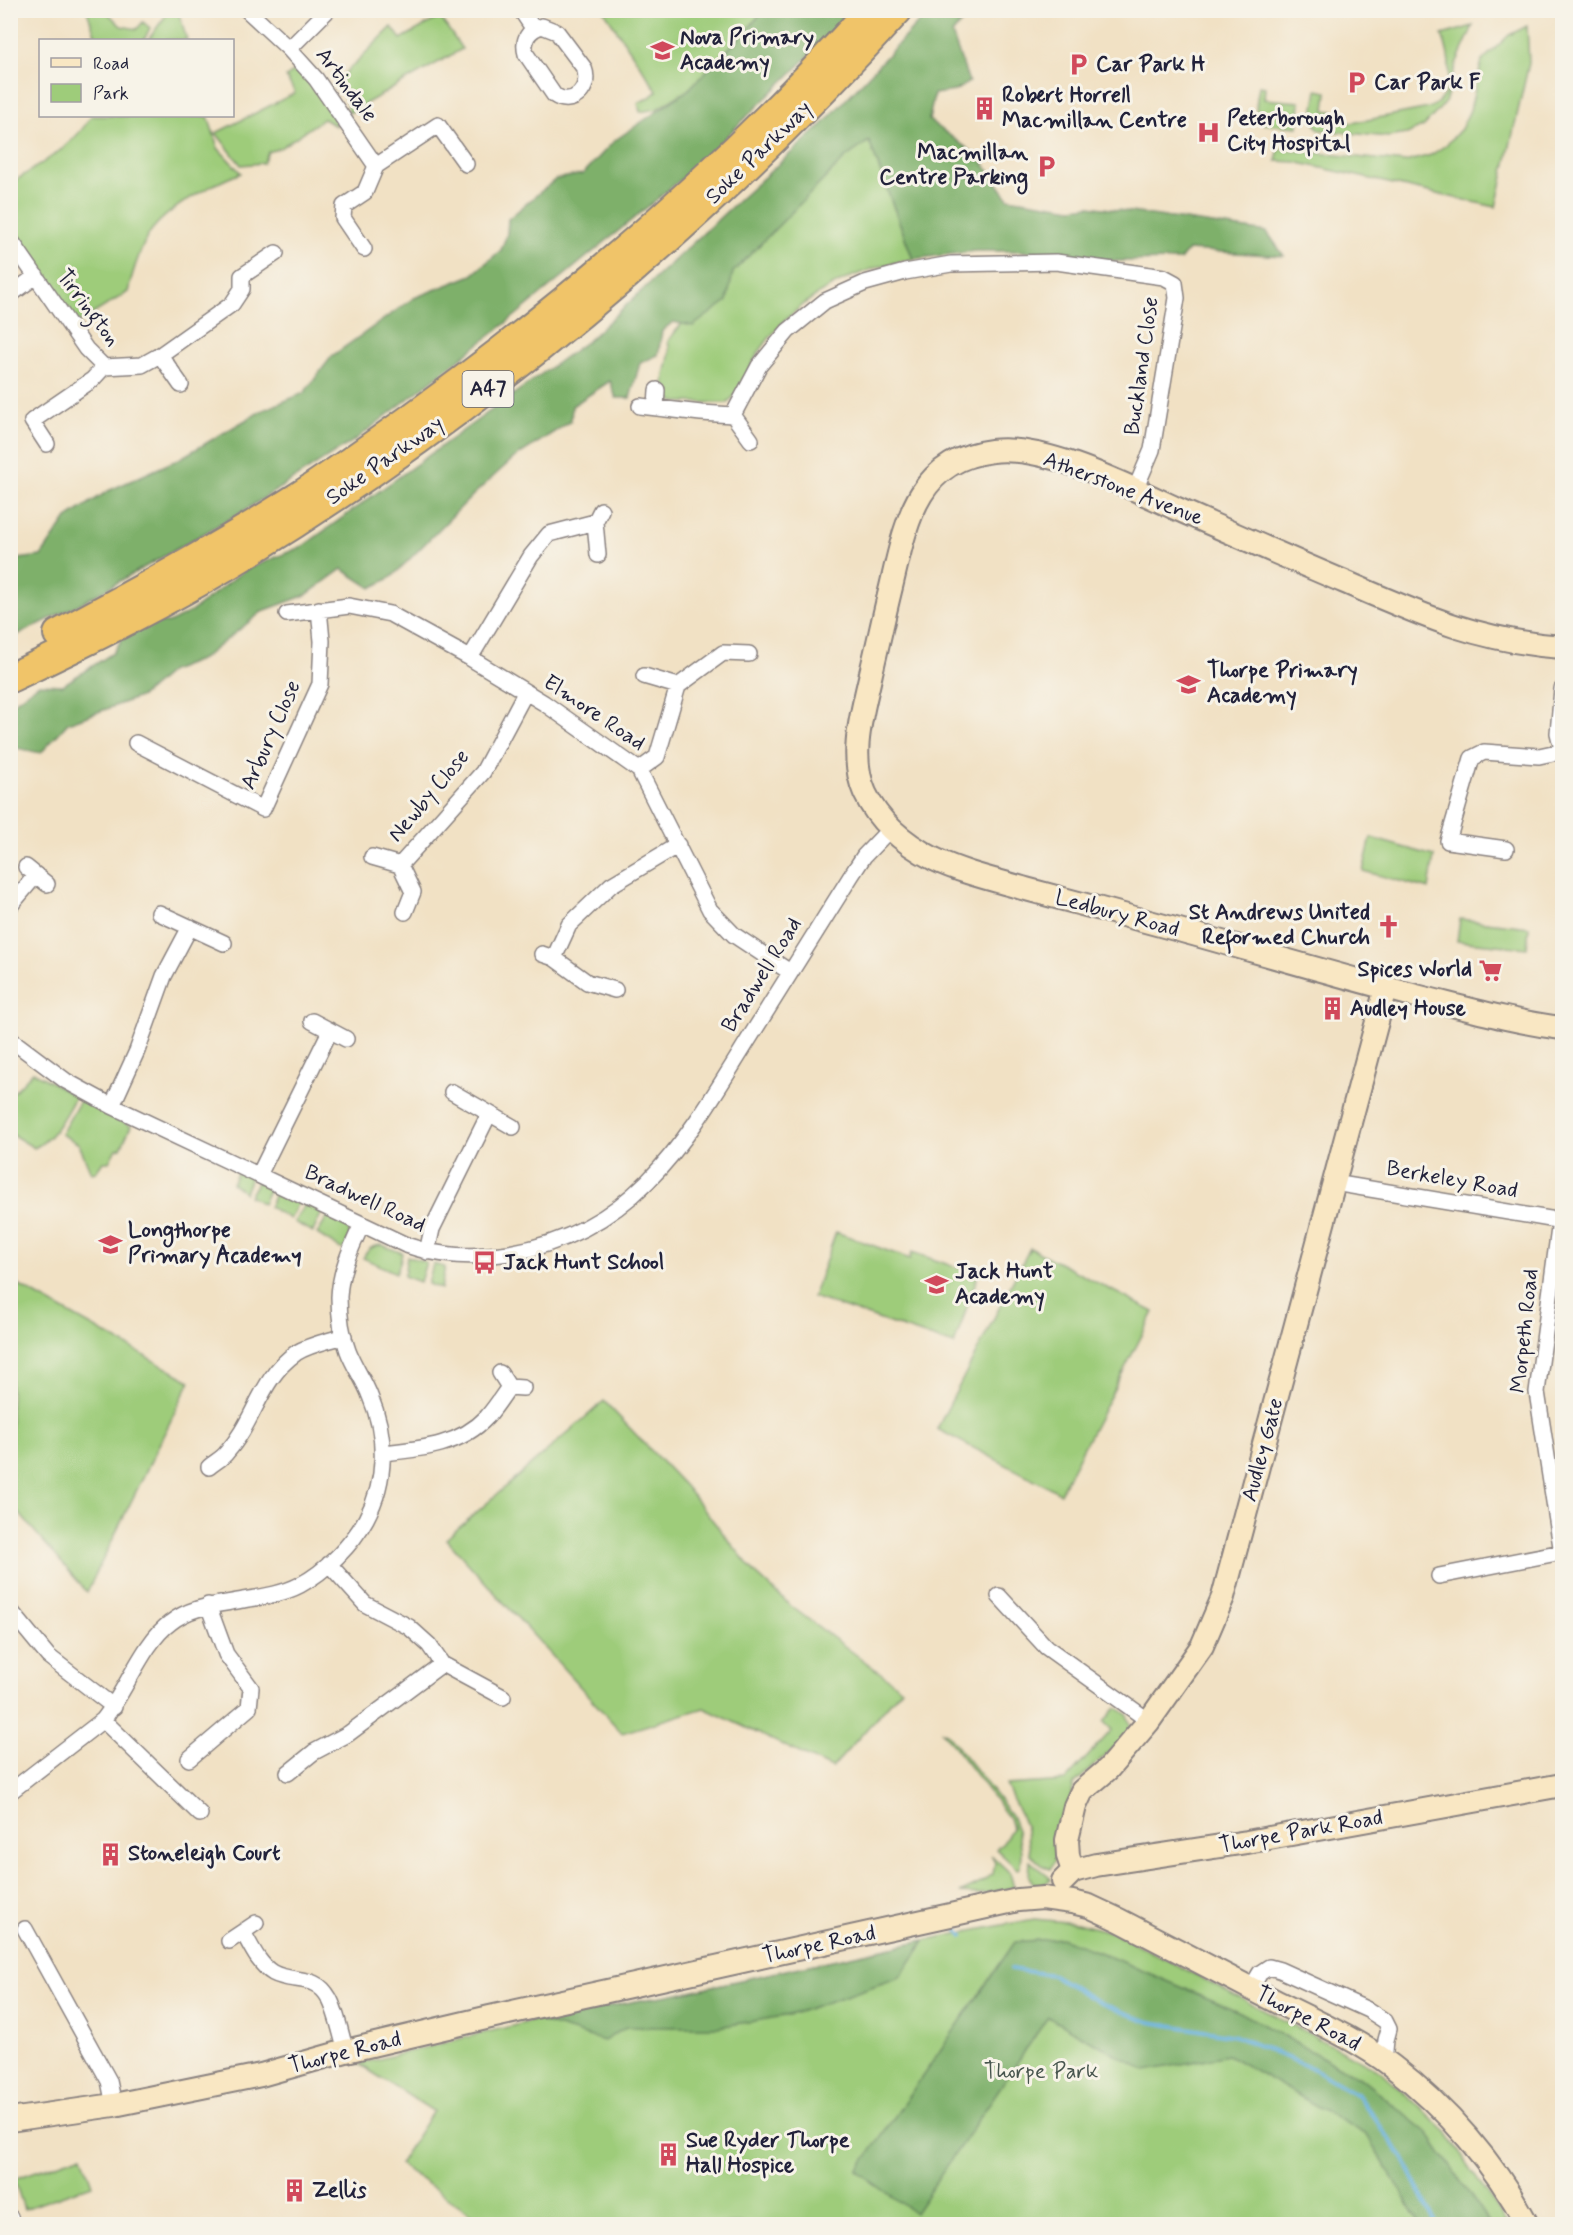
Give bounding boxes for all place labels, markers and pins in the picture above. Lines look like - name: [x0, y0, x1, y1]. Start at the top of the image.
- place label: Nova Primary Academy: [680, 24, 814, 78]
- school or university icon: Nova Primary Academy: [649, 38, 675, 64]
- place label: Car Park H: [1096, 51, 1206, 79]
- parking icon: Car Park H: [1065, 52, 1091, 78]
- place label: Car Park F: [1374, 69, 1481, 97]
- parking icon: Car Park F: [1343, 70, 1369, 96]
- place label: Robert Horrell Macmillan Centre: [1002, 82, 1187, 135]
- building icon: Robert Horrell Macmillan Centre: [971, 96, 997, 122]
- place label: Peterborough City Hospital: [1227, 105, 1351, 158]
- hospital icon: Peterborough City Hospital: [1196, 119, 1222, 145]
- place label: Macmillan Centre Parking: [879, 139, 1029, 195]
- parking icon: Macmillan Centre Parking: [1033, 153, 1059, 179]
- place label: Thorpe Primary Academy: [1207, 657, 1358, 711]
- school or university icon: Thorpe Primary Academy: [1176, 671, 1202, 697]
- place label: St Andrews United Reformed Church: [1189, 899, 1370, 954]
- church icon: St Andrews United Reformed Church: [1375, 913, 1401, 939]
- place label: Spices World: [1357, 956, 1472, 984]
- supermarket icon: Spices World: [1477, 957, 1503, 983]
- place label: Audley House: [1350, 995, 1467, 1023]
- building icon: Audley House: [1319, 996, 1345, 1022]
- place label: Longthorpe Primary Academy: [128, 1217, 302, 1270]
- school or university icon: Longthorpe Primary Academy: [97, 1231, 123, 1257]
- place label: Jack Hunt School: [503, 1249, 664, 1277]
- bus stop icon: Jack Hunt School: [472, 1250, 498, 1276]
- place label: Jack Hunt Academy: [955, 1258, 1054, 1312]
- school or university icon: Jack Hunt Academy: [924, 1272, 950, 1298]
- place label: Stoneleigh Court: [128, 1840, 280, 1869]
- building icon: Stoneleigh Court: [97, 1841, 123, 1867]
- place label: Sue Ryder Thorpe Hall Hospice: [686, 2127, 850, 2180]
- building icon: Sue Ryder Thorpe Hall Hospice: [655, 2141, 681, 2167]
- place label: Zellis: [312, 2177, 367, 2205]
- building icon: Zellis: [281, 2178, 307, 2204]

